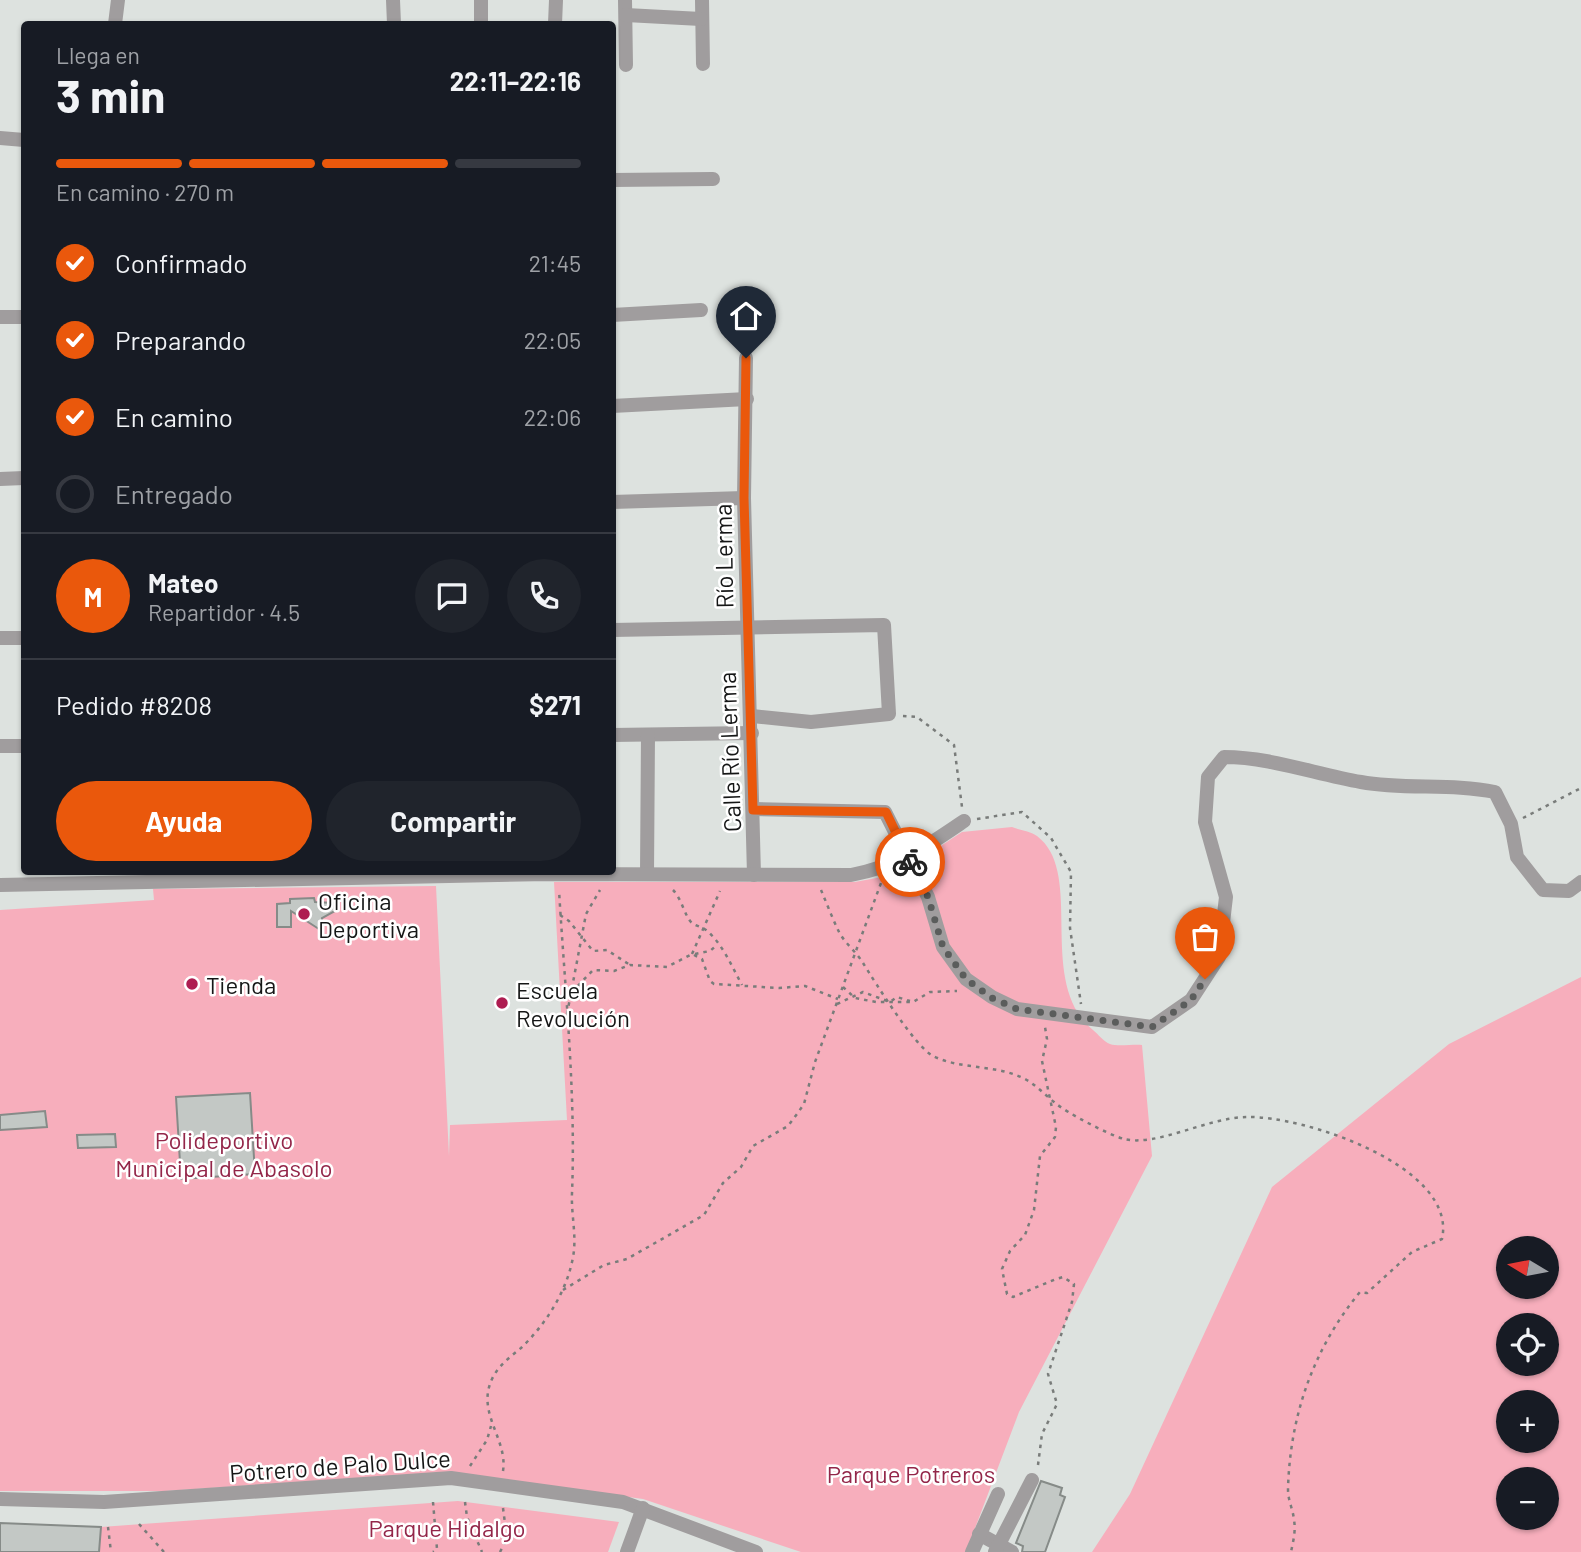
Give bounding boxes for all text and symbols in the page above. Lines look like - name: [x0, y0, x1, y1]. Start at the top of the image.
- text: Llega en: [56, 41, 140, 69]
- text: 22:11–22:16: [450, 65, 581, 96]
- text: 3 min: [56, 67, 165, 122]
- text: En camino · 270 m: [56, 178, 234, 206]
- icon: check: [56, 244, 94, 282]
- text: Confirmado: [115, 247, 247, 278]
- text: 21:45: [529, 249, 581, 277]
- pin: [716, 286, 776, 358]
- icon: home: [727, 297, 765, 335]
- icon: check: [56, 321, 94, 359]
- text: Preparando: [115, 324, 246, 355]
- text: 22:05: [524, 326, 581, 354]
- icon: check: [56, 398, 94, 436]
- text: En camino: [115, 401, 233, 432]
- text: 22:06: [524, 403, 581, 431]
- text: Entregado: [115, 478, 233, 509]
- street label: Río Lerma: [708, 503, 738, 609]
- button: chat: [415, 559, 489, 633]
- button: phone: [507, 559, 581, 633]
- text: Mateo: [148, 567, 218, 598]
- text: M: [84, 581, 102, 612]
- text: Repartidor · 4.5: [148, 598, 300, 626]
- street label: Calle Río Lerma: [712, 671, 746, 833]
- text: Pedido #8208: [56, 689, 212, 720]
- text: $271: [529, 689, 581, 720]
- button: Ayuda: [56, 781, 312, 861]
- button: Compartir: [326, 781, 581, 861]
- courier: [875, 827, 945, 897]
- icon: bike: [891, 843, 929, 881]
- place label: Oficina Deportiva: [318, 886, 419, 943]
- marker: Oficina Deportiva: [296, 906, 312, 922]
- pin: [1175, 907, 1235, 979]
- icon: bag: [1186, 918, 1224, 956]
- place label: Tienda: [206, 970, 276, 999]
- place label: Escuela Revolución: [516, 975, 630, 1032]
- marker: Tienda: [184, 976, 200, 992]
- marker: Escuela Revolución: [494, 995, 510, 1011]
- park label: Polideportivo Municipal de Abasolo: [115, 1125, 333, 1182]
- north arrow: [1496, 1236, 1559, 1298]
- map controls: [1496, 1236, 1559, 1530]
- button: locate: [1496, 1313, 1559, 1376]
- button: +: [1496, 1390, 1559, 1453]
- street label: Potrero de Palo Dulce: [228, 1443, 452, 1487]
- park label: Parque Potreros: [827, 1459, 995, 1488]
- button: −: [1496, 1467, 1559, 1530]
- park label: Parque Hidalgo: [368, 1513, 526, 1542]

